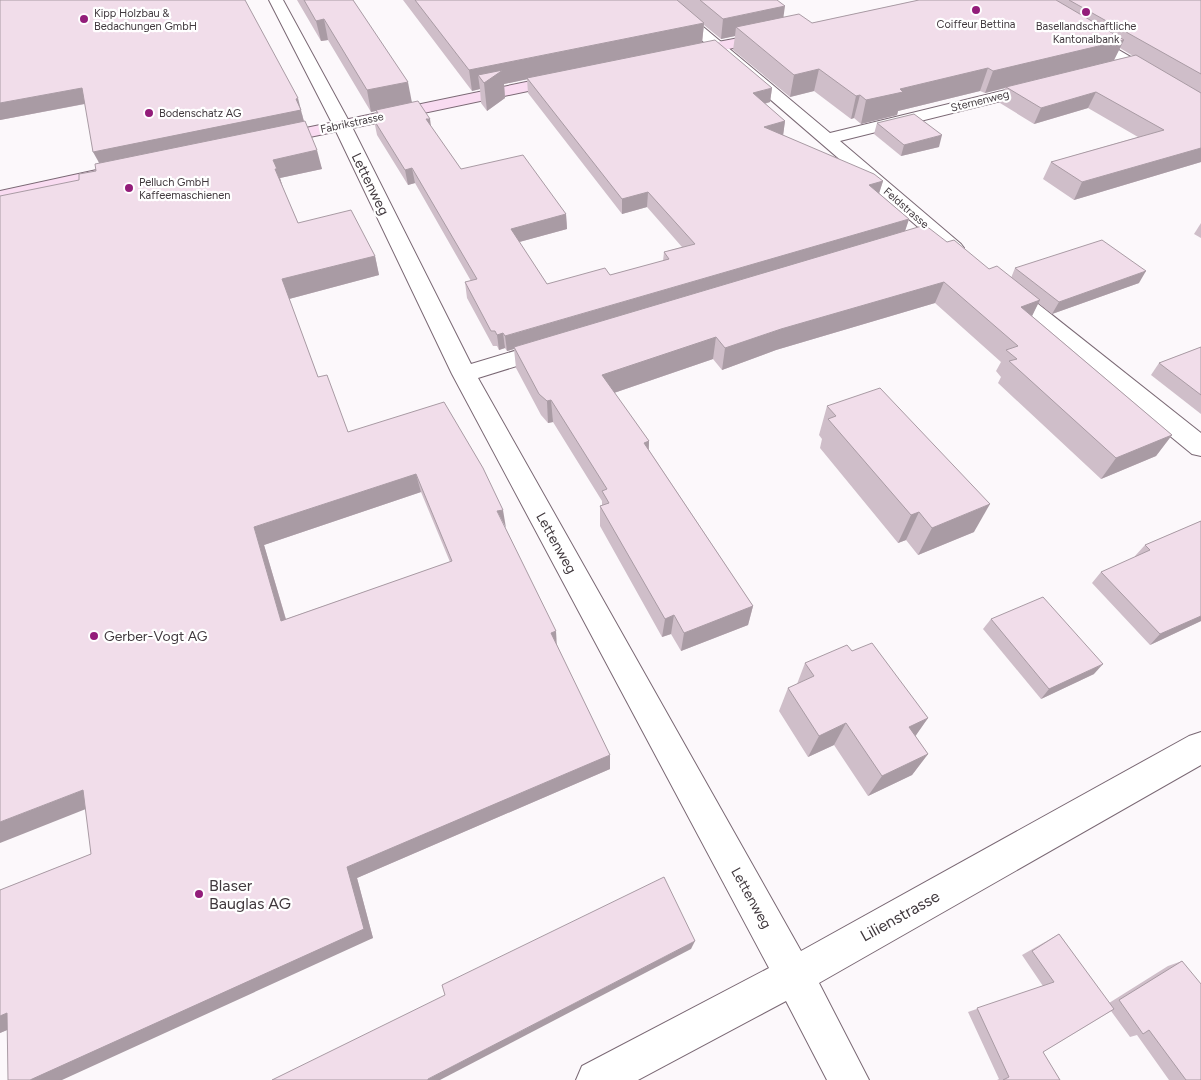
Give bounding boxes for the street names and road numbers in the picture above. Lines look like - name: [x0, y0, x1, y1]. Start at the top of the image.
- street label: Sternenweg: [949, 87, 1011, 115]
- street label: Fabrikstrasse: [319, 110, 385, 136]
- street label: Lettenweg: [348, 150, 392, 218]
- street label: Feldstrasse: [881, 185, 931, 231]
- street label: Lettenweg: [532, 509, 580, 577]
- street label: Lettenweg: [727, 864, 775, 932]
- street label: Lilienstrasse: [857, 886, 943, 946]

